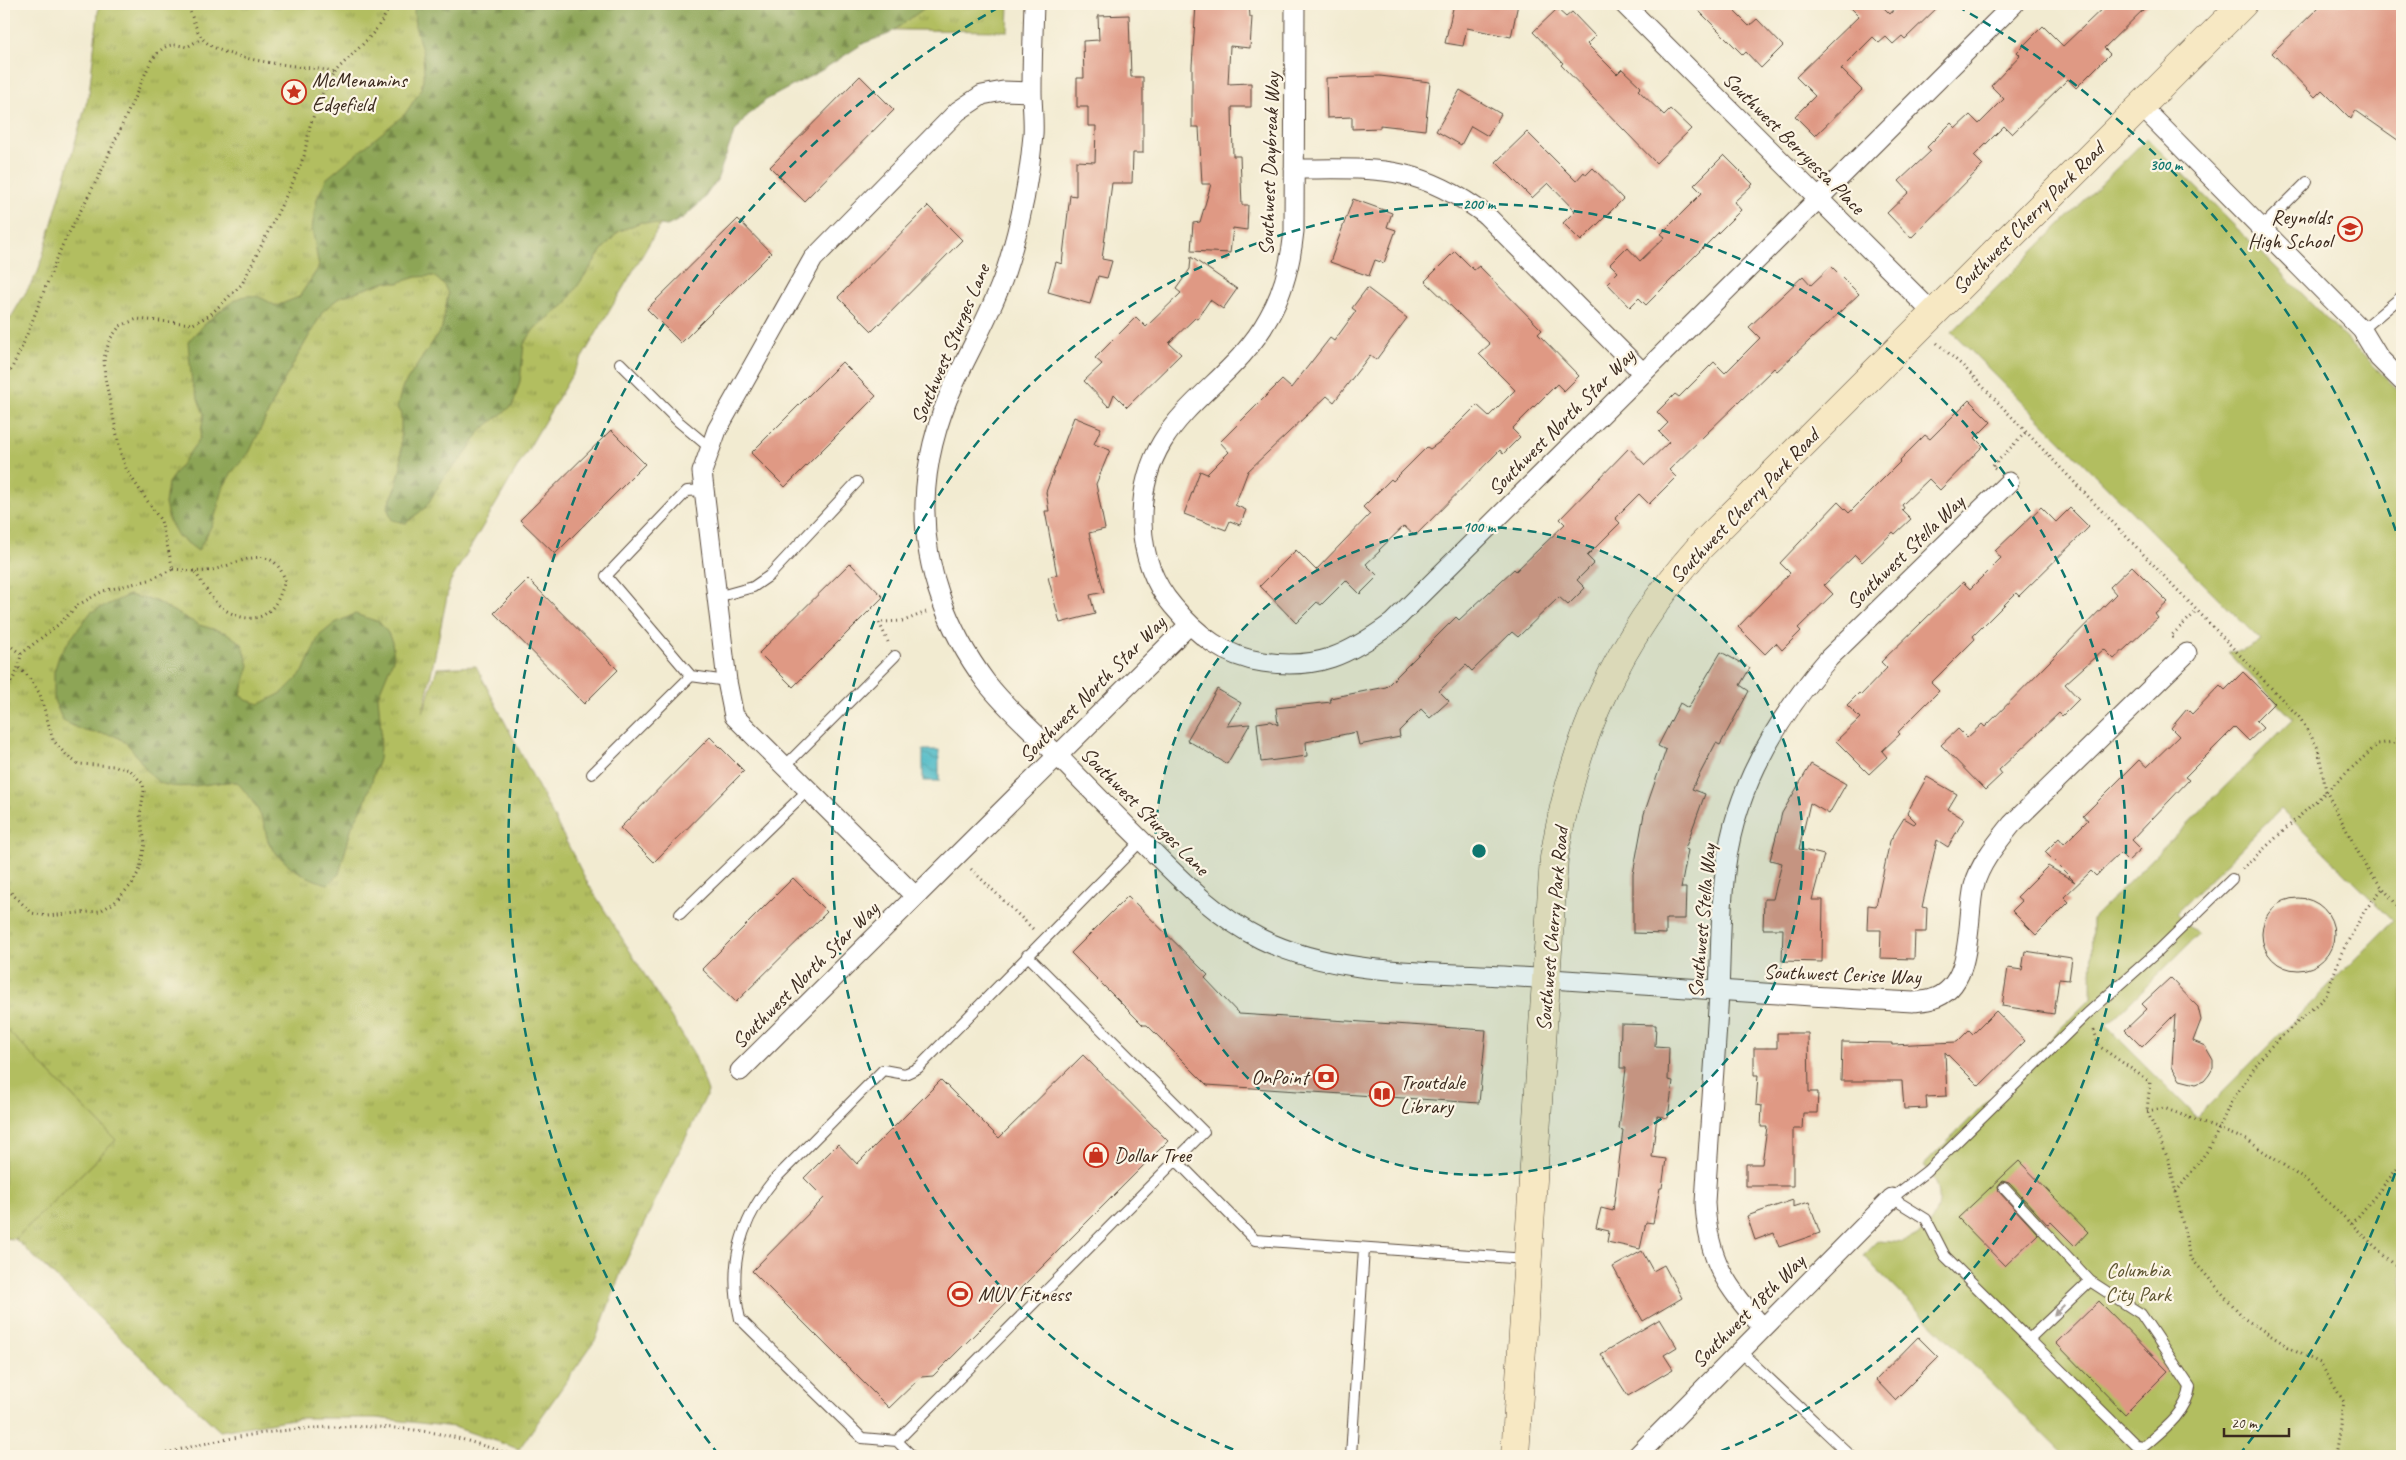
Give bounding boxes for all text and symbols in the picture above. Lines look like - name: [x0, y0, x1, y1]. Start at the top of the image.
- street label: Southwest Berryessa Place: [1717, 66, 1871, 220]
- place label: McMenamins Edgefield: [312, 67, 409, 117]
- street label: Southwest Daybreak Way: [1253, 70, 1285, 256]
- place icon: McMenamins Edgefield: [281, 79, 307, 105]
- street label: Southwest Cherry Park Road: [1946, 134, 2112, 300]
- text: 300 m: [2150, 156, 2184, 175]
- text: 200 m: [1463, 195, 1497, 214]
- place label: Reynolds High School: [2248, 204, 2335, 254]
- school or university icon: Reynolds High School: [2337, 216, 2363, 242]
- street label: Southwest Sturges Lane: [905, 258, 996, 428]
- street label: Southwest North Star Way: [1482, 342, 1641, 501]
- street label: Southwest Cherry Park Road: [1663, 421, 1826, 589]
- street label: Southwest Stella Way: [1840, 488, 1971, 615]
- text: 100 m: [1463, 518, 1497, 537]
- street label: Southwest North Star Way: [1013, 609, 1172, 768]
- street label: Southwest Sturges Lane: [1075, 741, 1216, 882]
- street label: Southwest Cherry Park Road: [1530, 823, 1574, 1032]
- street label: Southwest Stella Way: [1682, 841, 1722, 999]
- centre of rings: [1470, 842, 1488, 860]
- street label: Southwest North Star Way: [726, 895, 885, 1054]
- street label: Southwest Cerise Way: [1763, 958, 1923, 990]
- place label: OnPoint: [1251, 1064, 1311, 1090]
- bank icon: OnPoint: [1313, 1064, 1339, 1090]
- place label: Troutdale Library: [1400, 1069, 1467, 1119]
- library icon: Troutdale Library: [1369, 1081, 1395, 1107]
- shop icon: Dollar Tree: [1083, 1142, 1109, 1168]
- place label: Dollar Tree: [1114, 1142, 1193, 1168]
- street label: Southwest 18th Way: [1686, 1247, 1812, 1373]
- park label: Columbia City Park: [2105, 1257, 2173, 1307]
- sports icon: MUV Fitness: [947, 1281, 973, 1307]
- place label: MUV Fitness: [978, 1281, 1072, 1307]
- one-way arrow: [2054, 1304, 2066, 1316]
- scale bar: [2224, 1405, 2288, 1437]
- text: 20 m: [2231, 1414, 2258, 1433]

